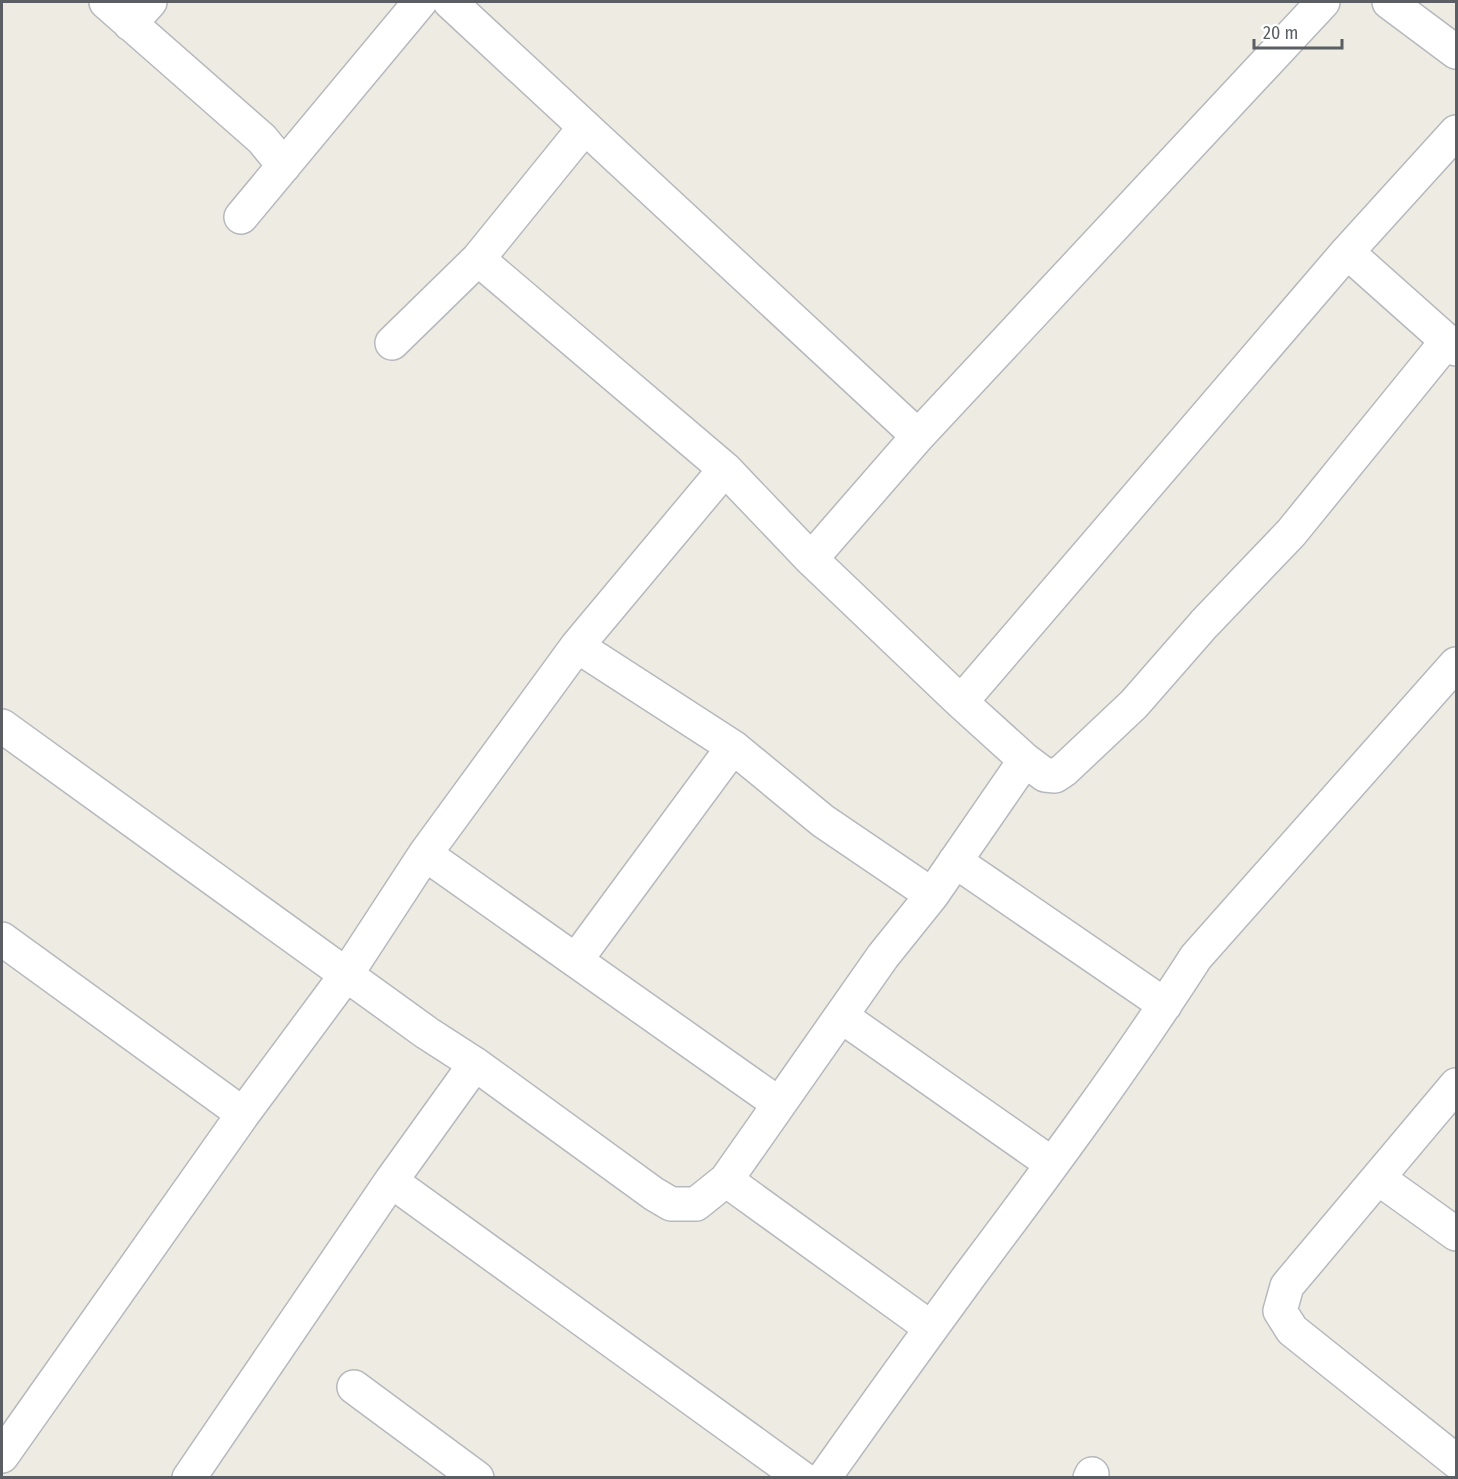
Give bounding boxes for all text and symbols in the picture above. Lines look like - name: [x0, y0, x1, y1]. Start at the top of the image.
- scale bar: [1254, 12, 1342, 50]
- text: 20 m: [1263, 22, 1298, 44]

